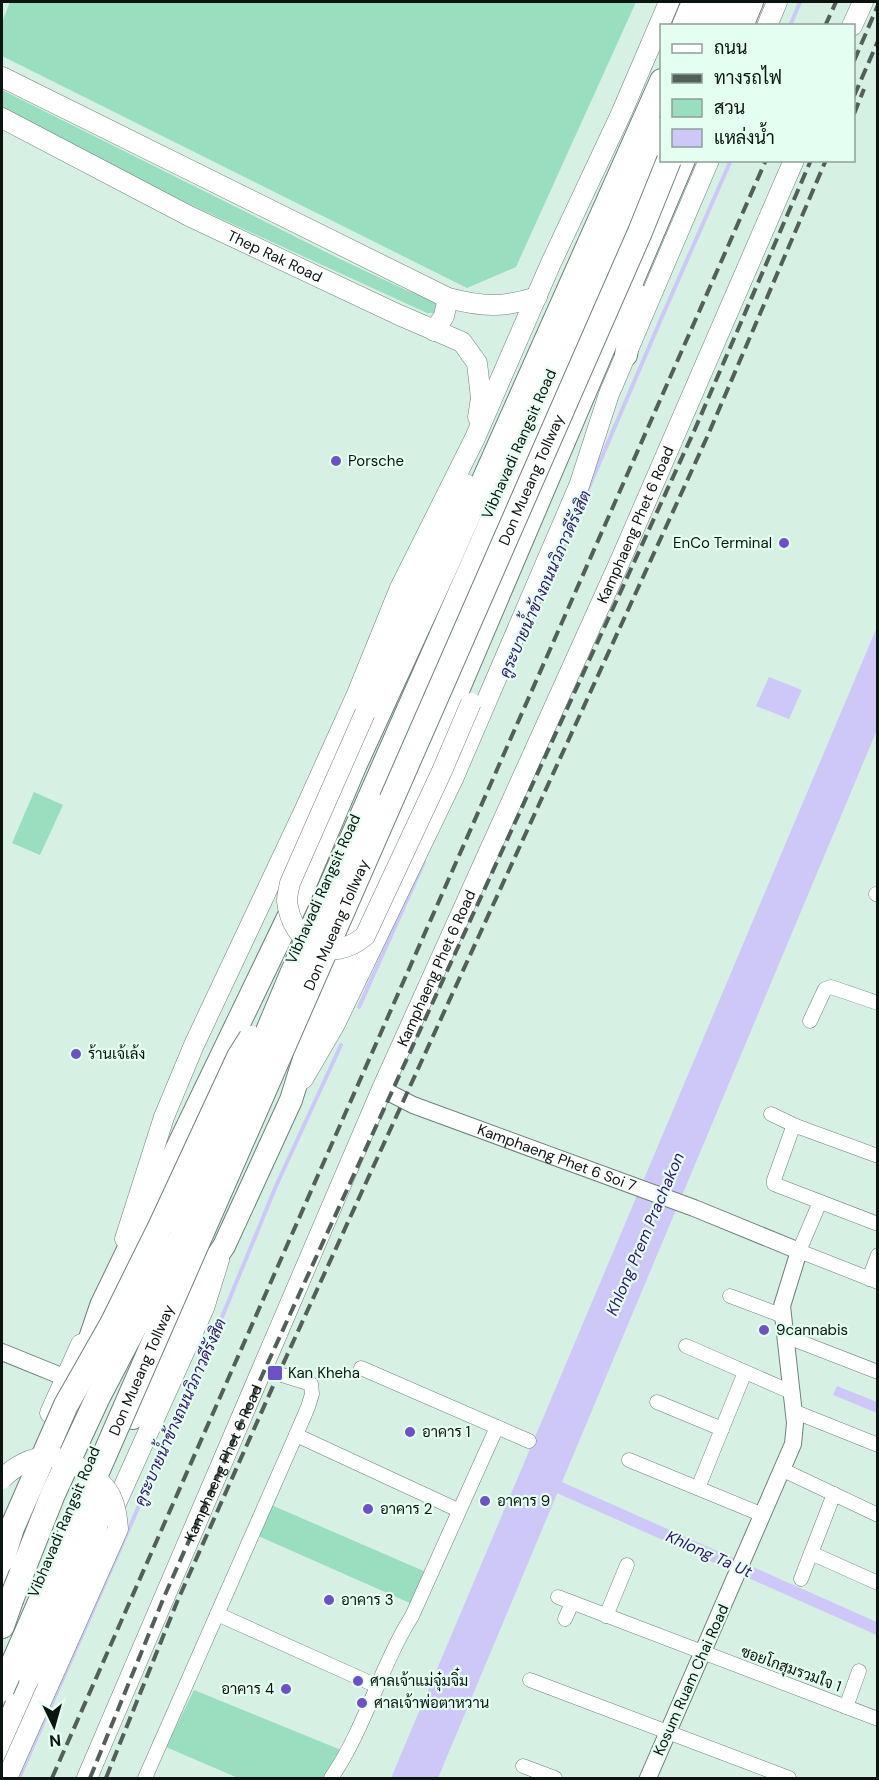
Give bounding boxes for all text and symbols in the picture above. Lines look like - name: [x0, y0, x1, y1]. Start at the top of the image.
- legend: [660, 24, 855, 162]
- text: ถนน: [714, 36, 747, 60]
- text: ทางรถไฟ: [714, 65, 782, 90]
- text: สวน: [714, 96, 745, 120]
- text: แหล่งน้ำ: [714, 122, 775, 150]
- street label: Thep Rak Road: [224, 226, 325, 287]
- street label: Vibhavadi Rangsit Road: [477, 366, 561, 522]
- street label: Don Mueang Tollway: [494, 411, 569, 548]
- street label: Kamphaeng Phet 6 Road: [592, 443, 679, 607]
- place label: Porsche: [348, 451, 404, 471]
- marker: Porsche: [329, 454, 343, 468]
- water label: คูระบายน้ำข้างถนนวิภาวดีรังสิต: [491, 485, 597, 681]
- place label: EnCo Terminal: [673, 533, 772, 553]
- marker: EnCo Terminal: [777, 536, 791, 550]
- street label: Vibhavadi Rangsit Road: [281, 811, 365, 967]
- street label: Don Mueang Tollway: [299, 856, 374, 994]
- street label: Kamphaeng Phet 6 Road: [392, 887, 480, 1050]
- place label: ร้านเจ้เล้ง: [88, 1044, 145, 1064]
- marker: ร้านเจ้เล้ง: [69, 1047, 83, 1061]
- street label: Kamphaeng Phet 6 Soi 7: [475, 1119, 639, 1196]
- water label: Khlong Prem Prachakon: [601, 1149, 689, 1319]
- street label: Don Mueang Tollway: [104, 1301, 179, 1439]
- water label: คูระบายน้ำข้างถนนวิภาวดีรังสิต: [126, 1313, 232, 1509]
- place label: 9cannabis: [776, 1320, 848, 1340]
- marker: 9cannabis: [757, 1323, 771, 1337]
- place label: Kan Kheha: [288, 1363, 360, 1383]
- marker: Kan Kheha: [266, 1364, 284, 1382]
- street label: Kamphaeng Phet 6 Road: [180, 1382, 267, 1545]
- place label: อาคาร 1: [422, 1422, 470, 1442]
- marker: อาคาร 1: [403, 1425, 417, 1439]
- street label: Vibhavadi Rangsit Road: [23, 1444, 105, 1600]
- place label: อาคาร 9: [497, 1491, 550, 1511]
- marker: อาคาร 9: [478, 1494, 492, 1508]
- place label: อาคาร 2: [380, 1499, 432, 1519]
- marker: อาคาร 2: [361, 1502, 375, 1516]
- water label: Khlong Ta Ut: [663, 1526, 756, 1583]
- place label: อาคาร 3: [341, 1590, 394, 1610]
- marker: อาคาร 3: [322, 1593, 336, 1607]
- street label: Kosum Ruam Chai Road: [649, 1601, 733, 1759]
- street label: ซอยโกสุมรวมใจ 1: [738, 1642, 844, 1697]
- place label: ศาลเจ้าแม่จุ๋มจิ๋ม: [370, 1667, 468, 1692]
- marker: ศาลเจ้าแม่จุ๋มจิ๋ม: [351, 1674, 365, 1688]
- place label: อาคาร 4: [221, 1679, 274, 1699]
- marker: อาคาร 4: [279, 1682, 293, 1696]
- place label: ศาลเจ้าพ่อตาหวาน: [374, 1693, 489, 1713]
- north arrow: [24, 1696, 84, 1756]
- marker: ศาลเจ้าพ่อตาหวาน: [355, 1696, 369, 1710]
- text: N: [49, 1729, 62, 1751]

